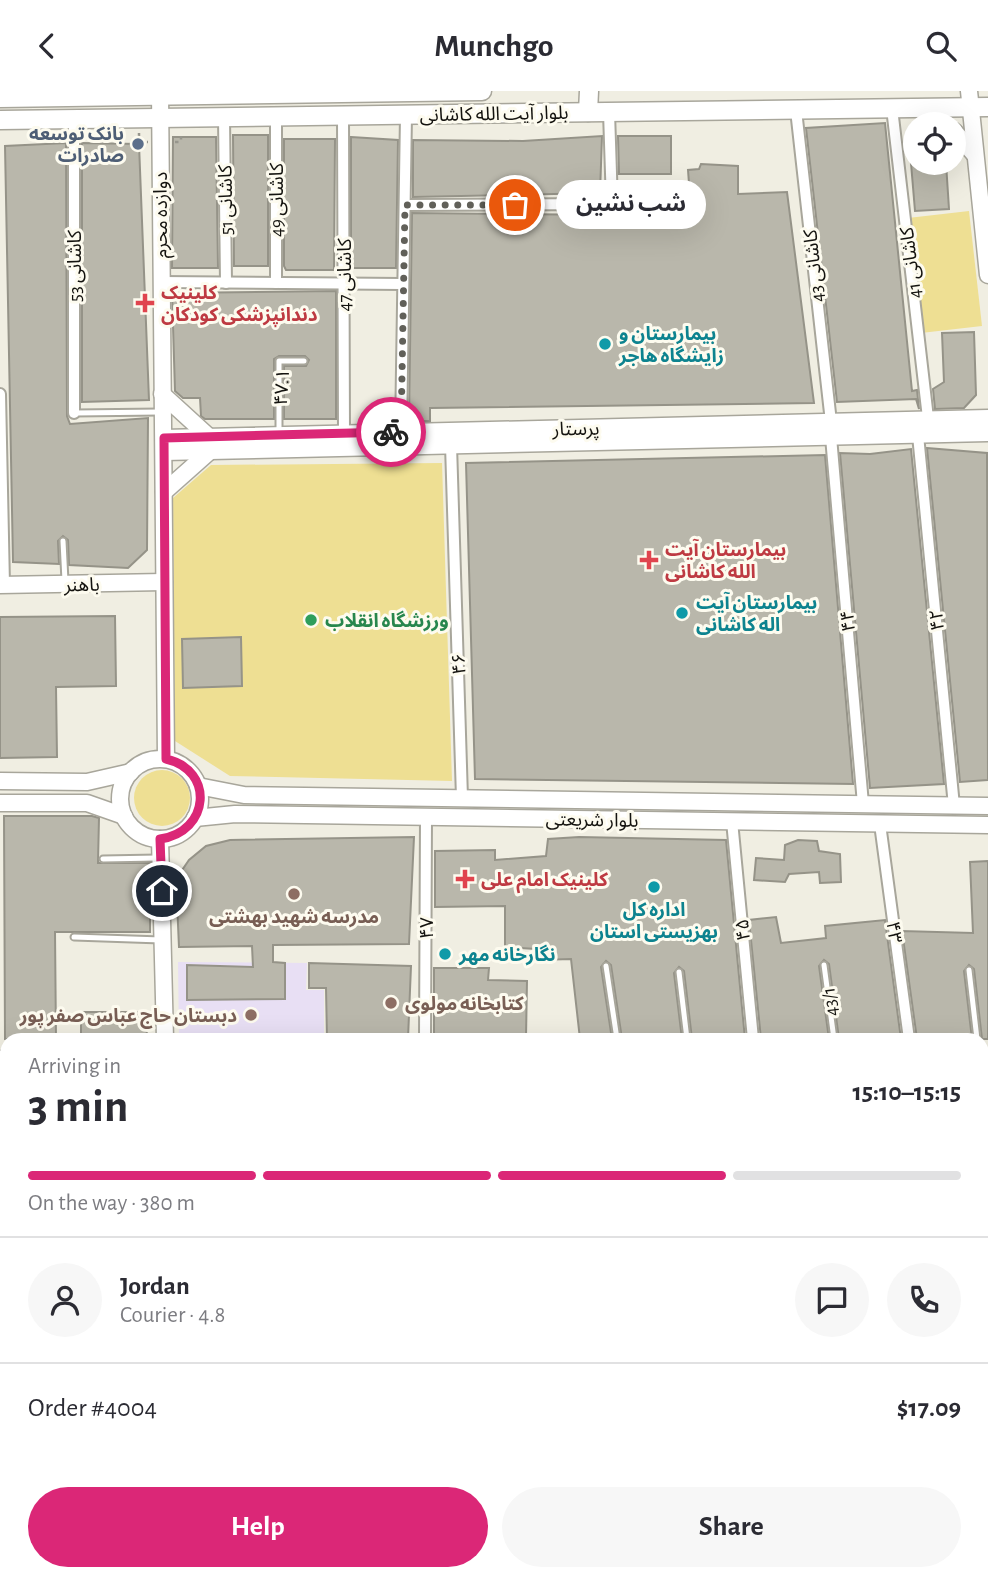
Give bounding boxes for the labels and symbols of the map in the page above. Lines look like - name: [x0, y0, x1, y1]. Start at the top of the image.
- street label: بلوار آیت الله کاشانی: [419, 102, 569, 126]
- place label: بانک توسعه صادرات: [29, 125, 124, 167]
- marker: بانک توسعه صادرات: [130, 136, 146, 152]
- street label: کاشانی 49: [268, 162, 288, 237]
- street label: کاشانی 51: [216, 163, 238, 235]
- street label: دوازده محرم: [152, 172, 175, 258]
- pin: [485, 175, 545, 235]
- callout: شب نشین: [557, 181, 708, 229]
- street label: کاشانی 41: [898, 225, 926, 300]
- street label: کاشانی 43: [801, 227, 829, 303]
- street label: کاشانی 53: [66, 229, 86, 302]
- street label: کاشانی 47: [336, 237, 356, 312]
- place label: کلینیک دندانپزشکی کودکان: [161, 284, 318, 327]
- marker: کلینیک دندانپزشکی کودکان: [135, 293, 155, 313]
- place label: بیمارستان و زایشگاه هاجر: [618, 325, 724, 367]
- marker: بیمارستان و زایشگاه هاجر: [597, 336, 613, 352]
- street label: ۴۷.۱: [272, 368, 293, 406]
- courier: [356, 397, 426, 467]
- street label: پرستار: [551, 420, 600, 442]
- place label: بیمارستان آیت الله کاشانی: [665, 538, 786, 582]
- marker: بیمارستان آیت الله کاشانی: [639, 550, 659, 570]
- street label: باهنر: [63, 576, 100, 596]
- place label: بیمارستان آیت اله کاشانی: [696, 591, 817, 635]
- marker: بیمارستان آیت اله کاشانی: [674, 605, 690, 621]
- street label: ۴۲: [927, 608, 948, 632]
- street label: ۴۴: [838, 609, 859, 633]
- place label: ورزشگاه انقلاب: [325, 610, 449, 632]
- marker: ورزشگاه انقلاب: [303, 612, 319, 628]
- street label: ۴۶: [450, 653, 469, 675]
- street label: بلوار شریعتی: [545, 810, 639, 832]
- pin: [132, 861, 192, 921]
- marker: کلینیک امام علی: [455, 869, 475, 889]
- place label: کلینیک امام علی: [481, 871, 608, 894]
- marker: اداره کل بهزیستی استان: [646, 879, 662, 895]
- marker: مدرسه شهید بهشتی: [286, 886, 302, 902]
- place label: اداره کل بهزیستی استان: [590, 901, 718, 943]
- place label: مدرسه شهید بهشتی: [209, 908, 379, 928]
- street label: ۴۷: [418, 917, 437, 939]
- street label: ۴۵: [733, 918, 754, 942]
- street label: ۴۳: [883, 920, 904, 944]
- place label: نگارخانه مهر: [458, 944, 556, 966]
- marker: نگارخانه مهر: [437, 946, 453, 962]
- street label: 43/1: [819, 986, 842, 1017]
- marker: کتابخانه مولوی: [383, 995, 399, 1011]
- place label: کتابخانه مولوی: [405, 995, 524, 1014]
- place label: دبستان حاج عباس صفر پور: [19, 1007, 237, 1029]
- marker: دبستان حاج عباس صفر پور: [243, 1007, 259, 1023]

